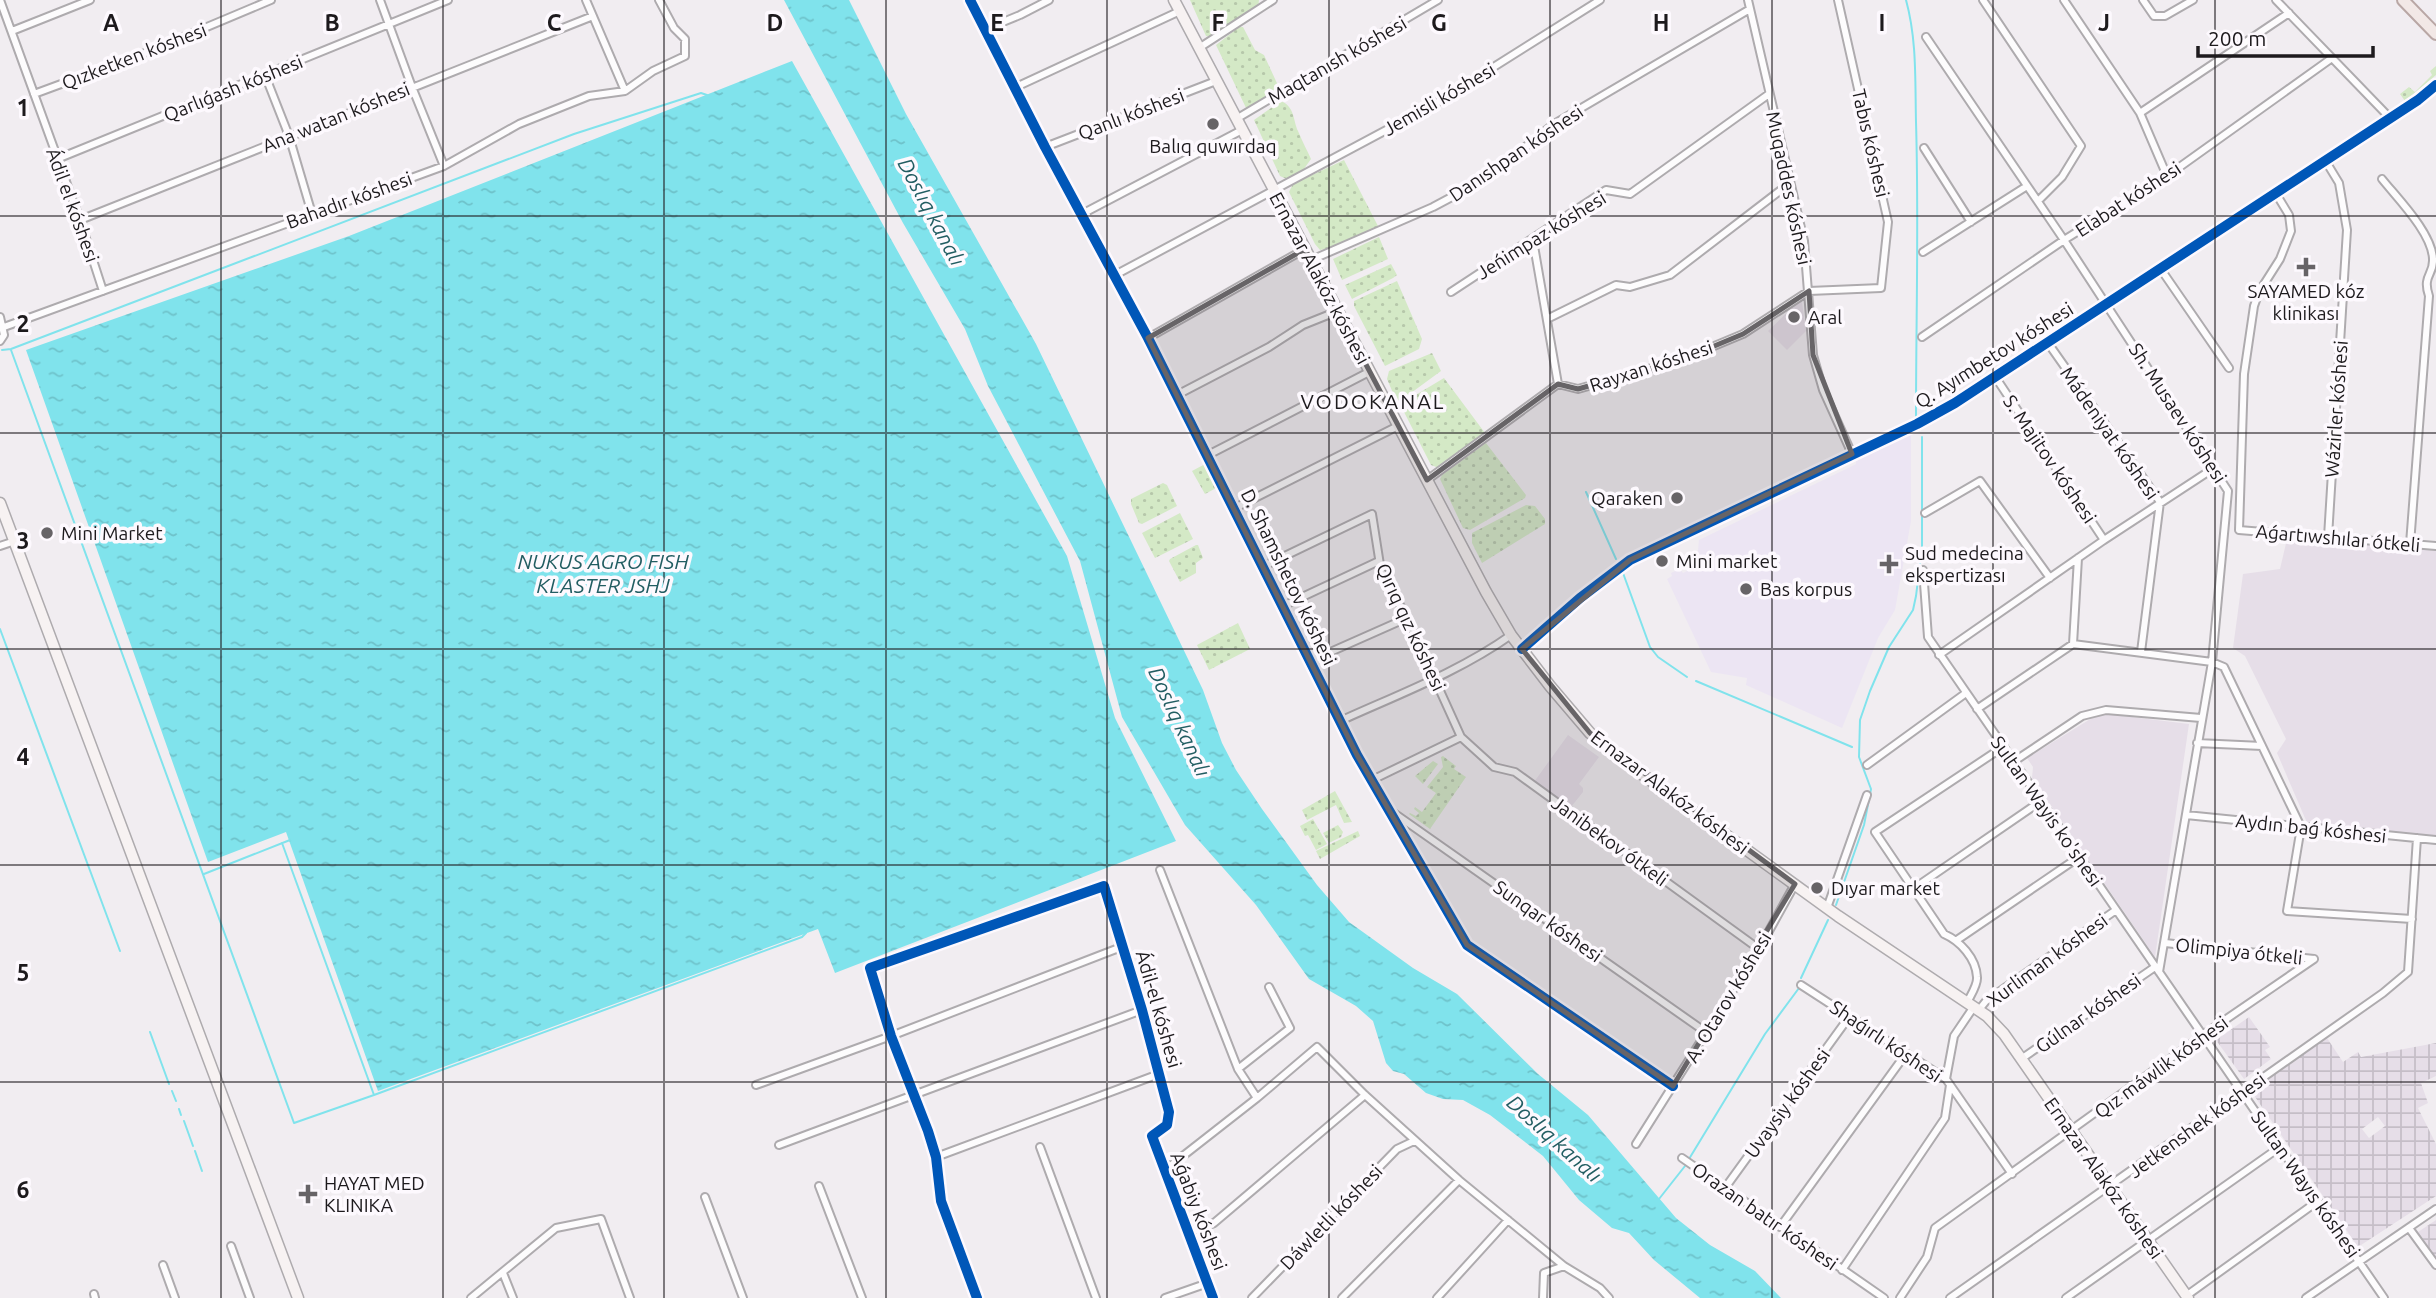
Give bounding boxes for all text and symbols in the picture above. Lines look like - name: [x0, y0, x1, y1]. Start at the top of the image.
- text: A: [103, 10, 119, 35]
- text: B: [324, 10, 340, 35]
- text: C: [547, 10, 562, 35]
- text: D: [767, 10, 783, 35]
- text: E: [990, 10, 1004, 35]
- text: F: [1212, 10, 1225, 35]
- text: G: [1431, 10, 1447, 35]
- text: H: [1653, 10, 1669, 35]
- text: I: [1879, 10, 1885, 35]
- text: J: [2098, 10, 2110, 35]
- street label: Maqtanısh kóshesi: [1264, 11, 1410, 109]
- scale bar: [2198, 14, 2373, 58]
- street label: Qızketken kóshesi: [59, 18, 209, 94]
- text: 200 m: [2208, 26, 2266, 50]
- street label: Qarlıǵash kóshesi: [160, 50, 306, 126]
- street label: Jemisli kóshesi: [1379, 58, 1499, 140]
- street label: Ana watan kóshesi: [259, 77, 413, 157]
- street label: Qanlı kóshesi: [1075, 84, 1187, 144]
- street label: Tabıs kóshesi: [1848, 87, 1894, 199]
- text: 1: [17, 95, 29, 120]
- street label: Danıshpan kóshesi: [1445, 100, 1587, 206]
- street label: Muqaddes kóshesi: [1762, 109, 1816, 267]
- marker: Balıq quwırdaq: [1205, 116, 1221, 132]
- place label: Balıq quwırdaq: [1149, 135, 1277, 157]
- street label: Ádil el kóshesi: [42, 145, 104, 265]
- water label: Doslıq kanalı: [894, 154, 970, 269]
- street label: Elabat kóshesi: [2071, 157, 2185, 241]
- street label: Bahadır kóshesi: [283, 167, 415, 233]
- street label: Jeńimpaz kóshesi: [1472, 186, 1610, 284]
- street label: Ernazar Alakóz kóshesi: [1265, 188, 1375, 368]
- marker: SAYAMED kóz klinikası: [2296, 257, 2316, 277]
- place label: SAYAMED kóz klinikası: [2248, 280, 2365, 324]
- street label: Q. Ayımbetov kóshesi: [1911, 297, 2077, 413]
- place label: Aral: [1808, 306, 1842, 328]
- marker: Aral: [1786, 309, 1802, 325]
- text: 2: [17, 311, 29, 336]
- street label: Rayxan kóshesi: [1587, 336, 1715, 396]
- street label: Sh. Musaev kóshesi: [2125, 339, 2231, 487]
- street label: Wázirler kóshesi: [2320, 340, 2352, 478]
- street label: Mádeniyat kóshesi: [2056, 362, 2164, 504]
- district label: VODOKANAL: [1301, 389, 1446, 413]
- street label: S. Majitov kóshesi: [1999, 391, 2101, 527]
- street label: D. Shamshetov kóshesi: [1237, 485, 1341, 669]
- place label: Qaraken: [1591, 487, 1663, 509]
- marker: Qaraken: [1669, 490, 1685, 506]
- street label: Aǵartıwshılar ótkeli: [2255, 520, 2421, 556]
- place label: Mini Market: [61, 522, 163, 544]
- marker: Mini Market: [39, 525, 55, 541]
- text: 3: [17, 528, 29, 553]
- place label: Sud medecina ekspertizası: [1905, 542, 2024, 586]
- water label: NUKUS AGRO FISH KLASTER JSHJ: [517, 549, 689, 597]
- place label: Mini market: [1676, 550, 1778, 572]
- marker: Mini market: [1654, 553, 1670, 569]
- marker: Sud medecina ekspertizası: [1879, 554, 1899, 574]
- street label: Qırıq qız kóshesi: [1372, 560, 1450, 694]
- place label: Bas korpus: [1760, 578, 1852, 600]
- marker: Bas korpus: [1738, 581, 1754, 597]
- water label: Doslıq kanalı: [1144, 663, 1216, 780]
- street label: Ernazar Alakóz kóshesi: [1587, 726, 1753, 858]
- street label: Sultan Wayis ko'shesi: [1987, 732, 2107, 890]
- text: 4: [17, 744, 30, 769]
- street label: Janibekov ótkeli: [1548, 792, 1672, 890]
- street label: Aydın baǵ kóshesi: [2235, 809, 2387, 847]
- street label: Sunqar kóshesi: [1490, 876, 1606, 966]
- place label: Dıyar market: [1831, 877, 1941, 899]
- marker: Dıyar market: [1809, 880, 1825, 896]
- street label: Xurliman kóshesi: [1983, 909, 2111, 1011]
- street label: A. Otarov kóshesi: [1680, 928, 1776, 1066]
- street label: Olimpiya ótkeli: [2174, 933, 2304, 969]
- street label: Ádil-el kóshesi: [1132, 948, 1186, 1070]
- text: 5: [17, 960, 29, 985]
- street label: Gúlnar kóshesi: [2031, 969, 2145, 1057]
- street label: Shaǵırlı kóshesi: [1826, 996, 1946, 1086]
- street label: Qız máwlik kóshesi: [2090, 1011, 2232, 1123]
- street label: Uvaysiy kóshesi: [1740, 1044, 1834, 1162]
- street label: Jetkenshek kóshesi: [2124, 1068, 2270, 1182]
- water label: Doslıq kanalı: [1503, 1090, 1607, 1187]
- street label: Ernazar Alakóz kóshesi: [2040, 1093, 2168, 1263]
- street label: Sultan Wayıs kóshesi: [2247, 1106, 2365, 1262]
- street label: Aǵabiy kóshesi: [1166, 1149, 1232, 1273]
- street label: Orazan batır kóshesi: [1688, 1157, 1842, 1275]
- street label: Dáwletli kóshesi: [1275, 1160, 1387, 1274]
- place label: HAYAT MED KLINIKA: [324, 1172, 425, 1216]
- text: 6: [17, 1177, 30, 1202]
- marker: HAYAT MED KLINIKA: [298, 1184, 318, 1204]

